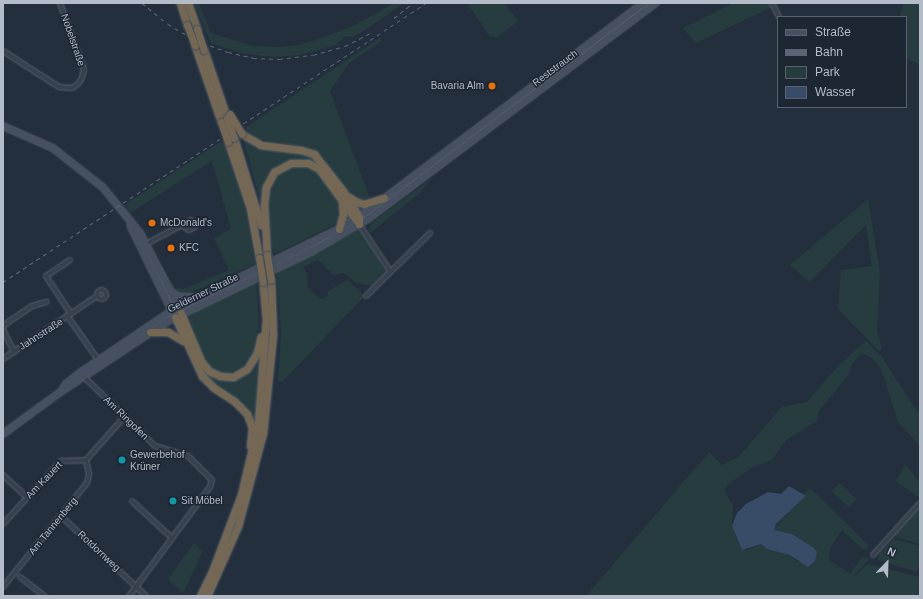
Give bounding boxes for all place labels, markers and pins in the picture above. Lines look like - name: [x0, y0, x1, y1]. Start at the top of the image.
- place label: Bavaria Alm: [430, 80, 484, 92]
- marker: Bavaria Alm: [487, 81, 497, 91]
- place label: McDonald's: [160, 217, 212, 229]
- marker: McDonald's: [147, 218, 157, 228]
- place label: KFC: [179, 242, 199, 254]
- marker: KFC: [166, 243, 176, 253]
- place label: Gewerbehof Krüner: [130, 448, 184, 472]
- marker: Gewerbehof Krüner: [117, 455, 127, 465]
- place label: Sit Möbel: [181, 495, 223, 507]
- marker: Sit Möbel: [168, 496, 178, 506]

